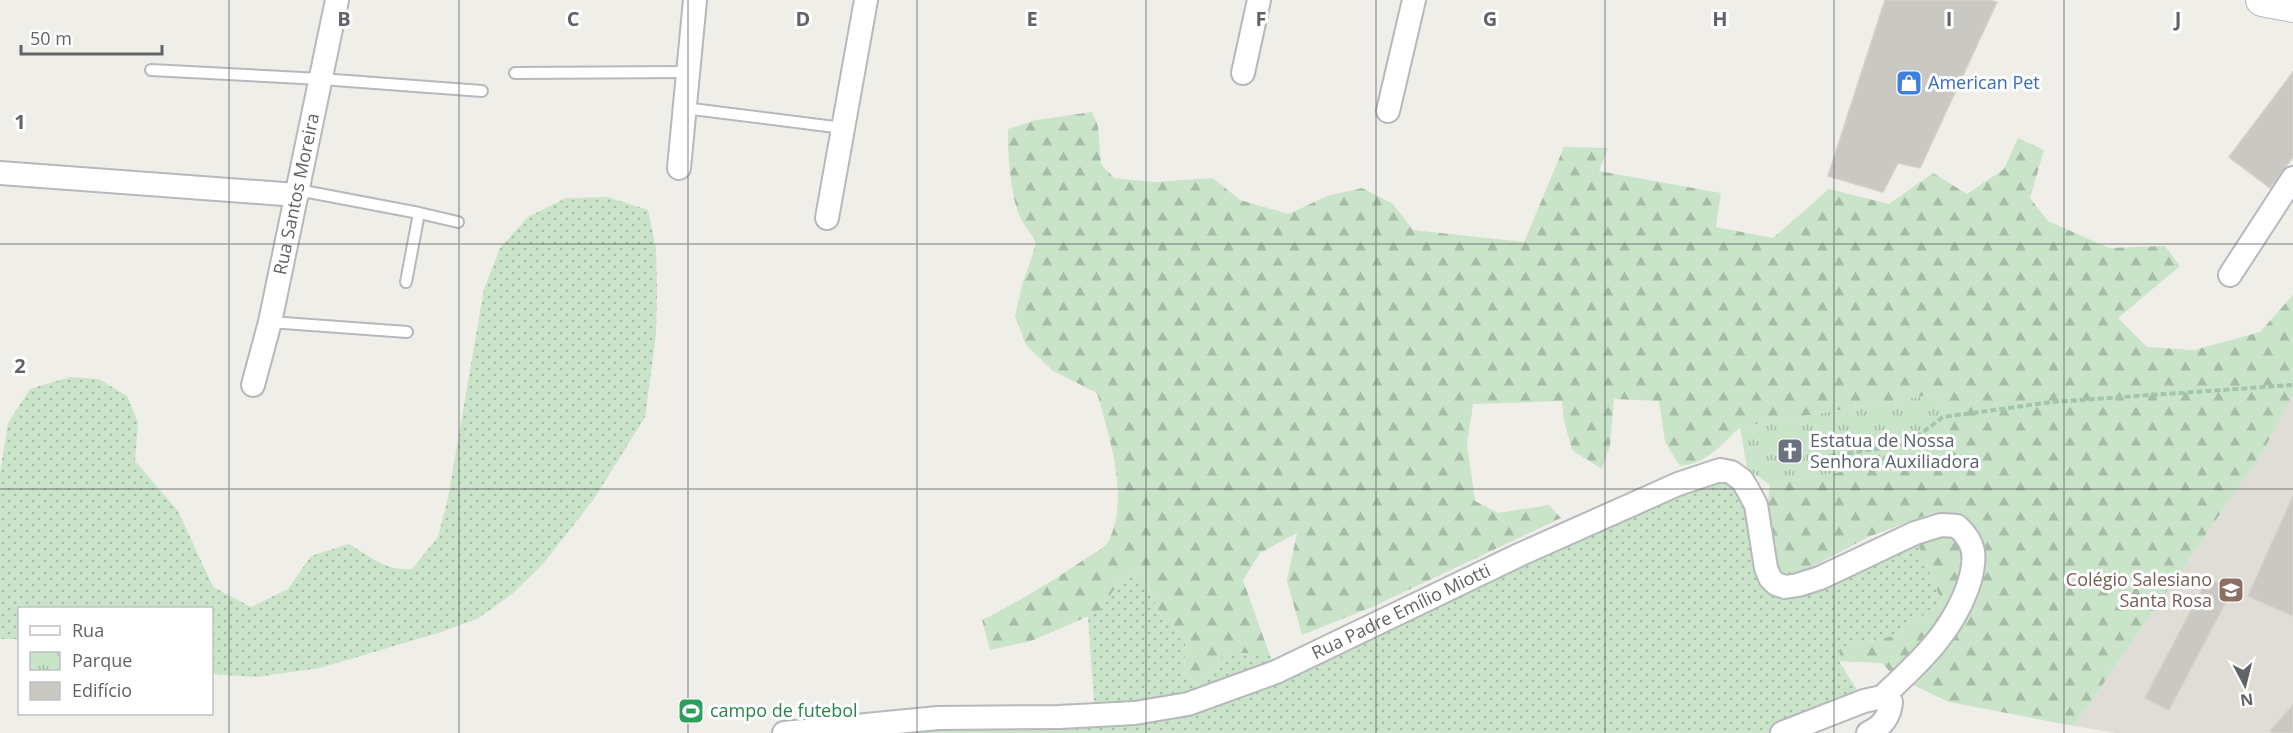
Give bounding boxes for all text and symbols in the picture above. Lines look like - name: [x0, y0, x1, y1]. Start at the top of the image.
- text: B: [337, 5, 351, 32]
- text: C: [567, 5, 580, 32]
- text: D: [796, 5, 810, 32]
- text: E: [1026, 5, 1038, 32]
- text: F: [1256, 5, 1266, 32]
- text: G: [1483, 5, 1497, 32]
- text: H: [1712, 5, 1728, 32]
- text: I: [1946, 5, 1952, 32]
- text: J: [2173, 5, 2181, 32]
- scale bar: [21, 18, 162, 56]
- text: 50 m: [30, 26, 72, 50]
- shop icon: American Pet: [1894, 68, 1924, 98]
- place label: American Pet: [1928, 70, 2040, 94]
- text: 1: [14, 108, 26, 135]
- street label: Rua Santos Moreira: [267, 111, 324, 277]
- text: 2: [14, 352, 26, 379]
- place label: Estatua de Nossa Senhora Auxiliadora: [1810, 428, 1980, 473]
- church icon: Estatua de Nossa Senhora Auxiliadora: [1775, 436, 1805, 466]
- street label: Rua Padre Emílio Miotti: [1307, 558, 1494, 664]
- place label: Colégio Salesiano Santa Rosa: [2066, 567, 2212, 612]
- school or university icon: Colégio Salesiano Santa Rosa: [2216, 575, 2246, 605]
- legend: [18, 607, 213, 715]
- text: Rua: [72, 618, 104, 642]
- text: Parque: [72, 648, 132, 672]
- north arrow: [2215, 655, 2275, 715]
- text: Edifício: [72, 678, 132, 702]
- text: N: [2239, 688, 2255, 712]
- sports icon: campo de futebol: [676, 696, 706, 726]
- place label: campo de futebol: [710, 698, 858, 722]

